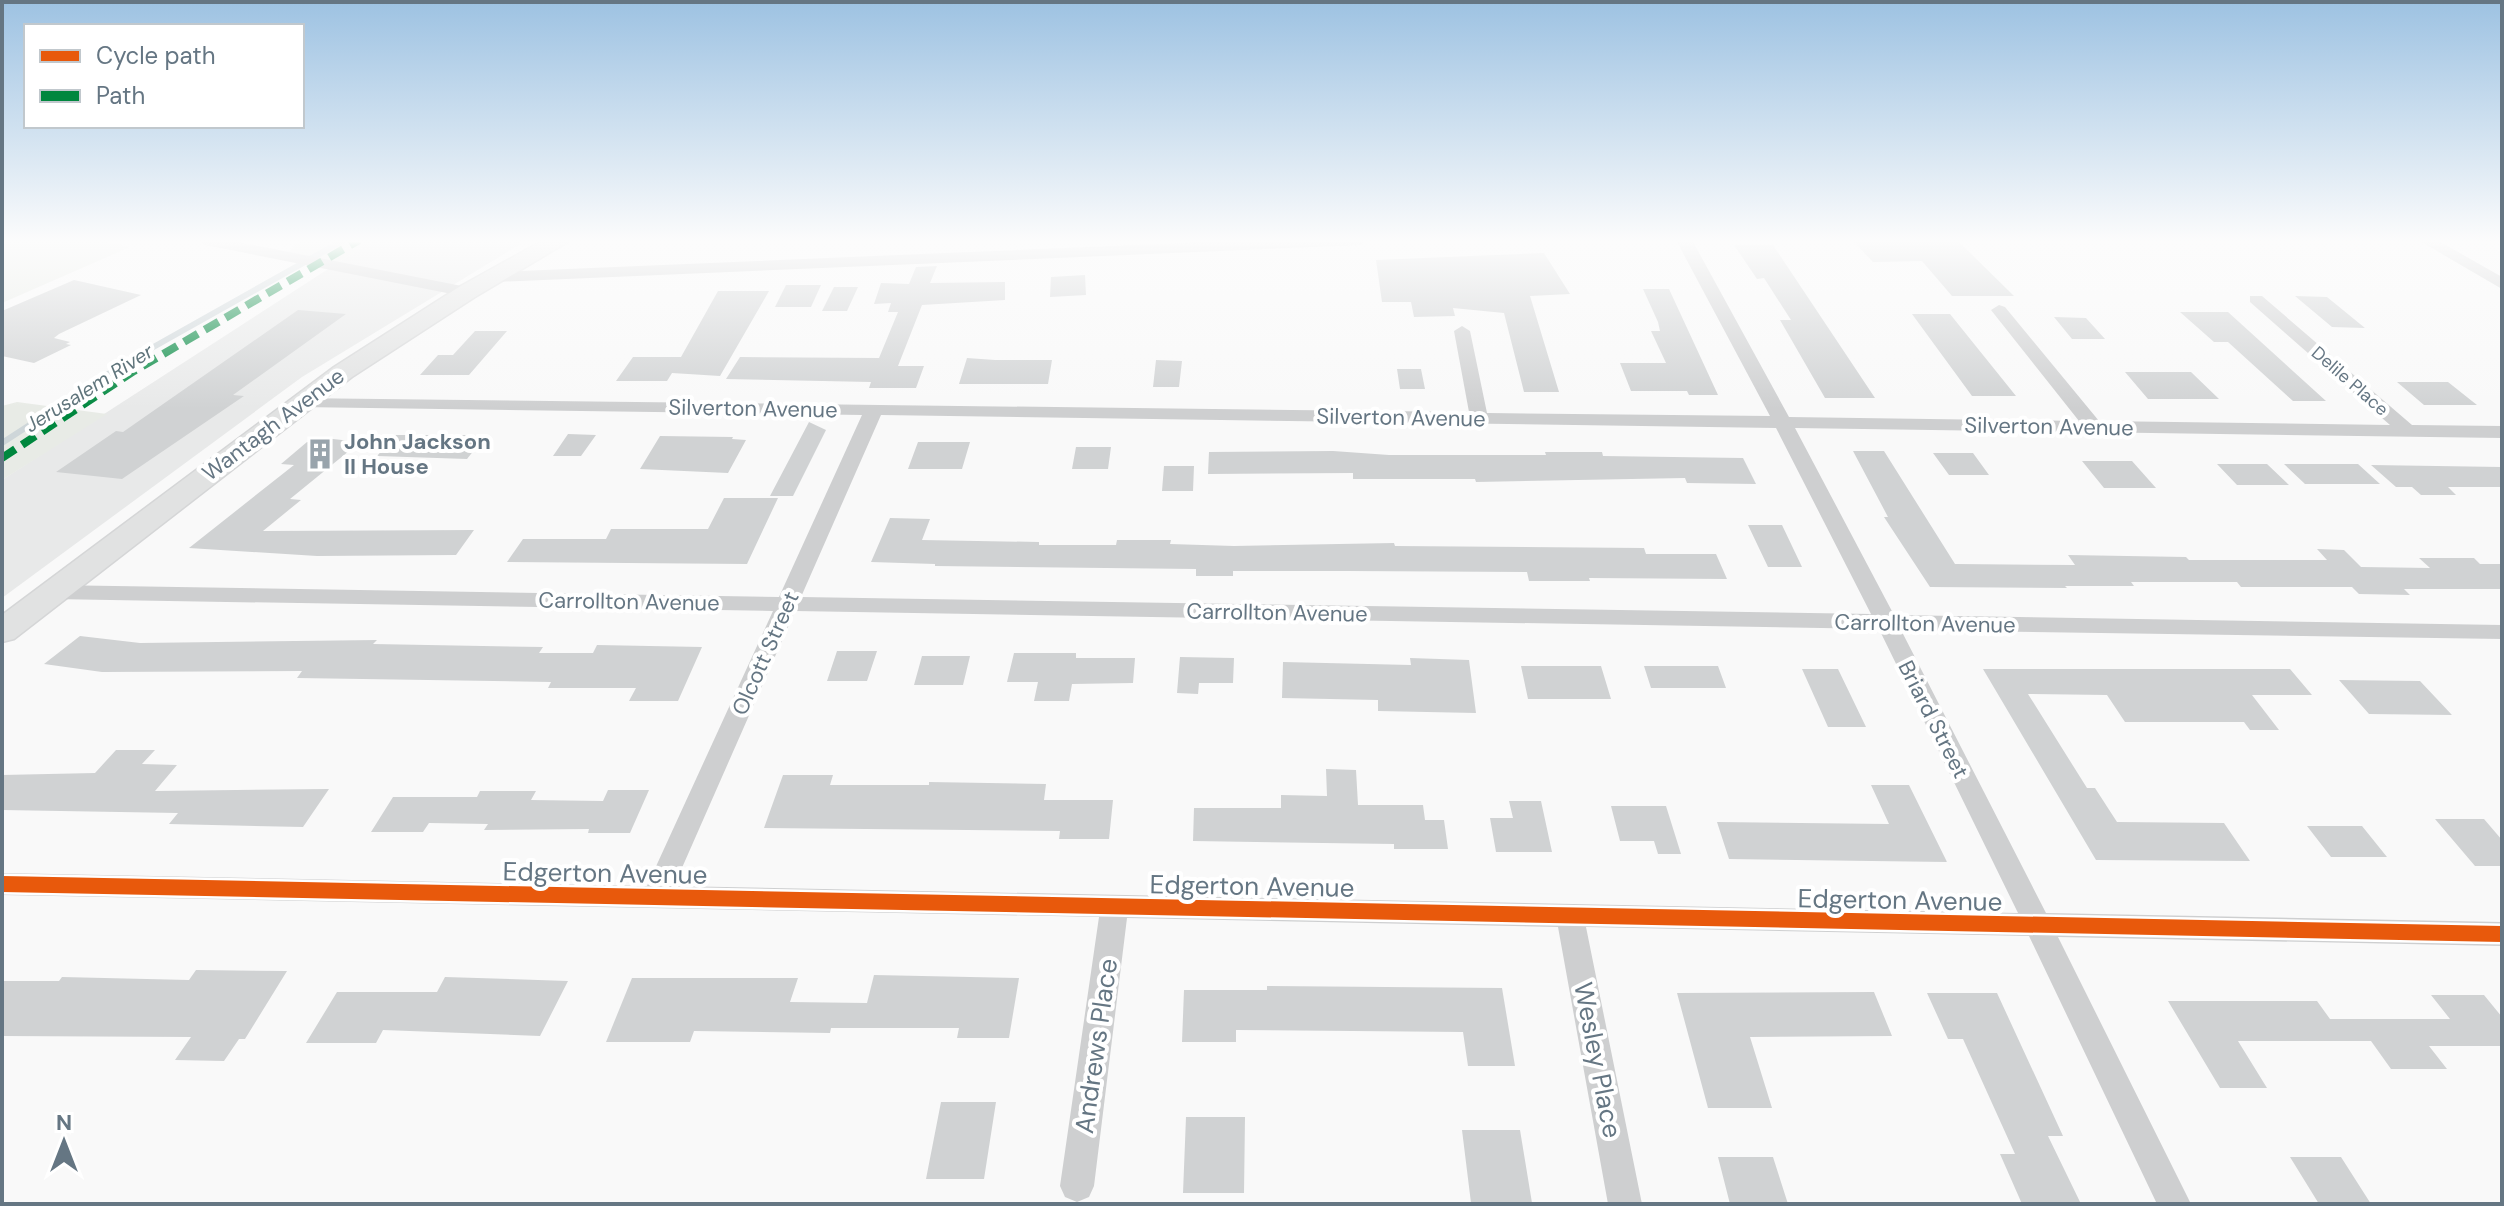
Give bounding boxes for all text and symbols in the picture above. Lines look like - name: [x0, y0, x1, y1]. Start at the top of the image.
- legend: [24, 24, 304, 128]
- text: Cycle path: [96, 40, 215, 71]
- text: Path: [96, 80, 145, 111]
- water label: Jerusalem River: [20, 338, 158, 438]
- street label: Delile Place: [2306, 341, 2394, 421]
- street label: Wantagh Avenue: [196, 361, 350, 487]
- street label: Silverton Avenue: [668, 393, 838, 424]
- street label: Silverton Avenue: [1316, 402, 1486, 433]
- street label: Silverton Avenue: [1964, 411, 2134, 442]
- place label: John Jackson II House: [344, 427, 491, 481]
- building icon: John Jackson II House: [303, 437, 337, 471]
- street label: Carrollton Avenue: [538, 585, 720, 618]
- street label: Olcott Street: [725, 587, 806, 720]
- street label: Carrollton Avenue: [1186, 596, 1368, 629]
- street label: Carrollton Avenue: [1834, 607, 2016, 640]
- street label: Briard Street: [1891, 655, 1976, 783]
- street label: Edgerton Avenue: [502, 854, 708, 892]
- street label: Edgerton Avenue: [1149, 867, 1355, 905]
- street label: Edgerton Avenue: [1797, 881, 2003, 919]
- street label: Andrews Place: [1067, 956, 1125, 1136]
- street label: Wesley Place: [1566, 979, 1630, 1141]
- north arrow: [24, 1102, 104, 1182]
- text: N: [56, 1108, 72, 1137]

